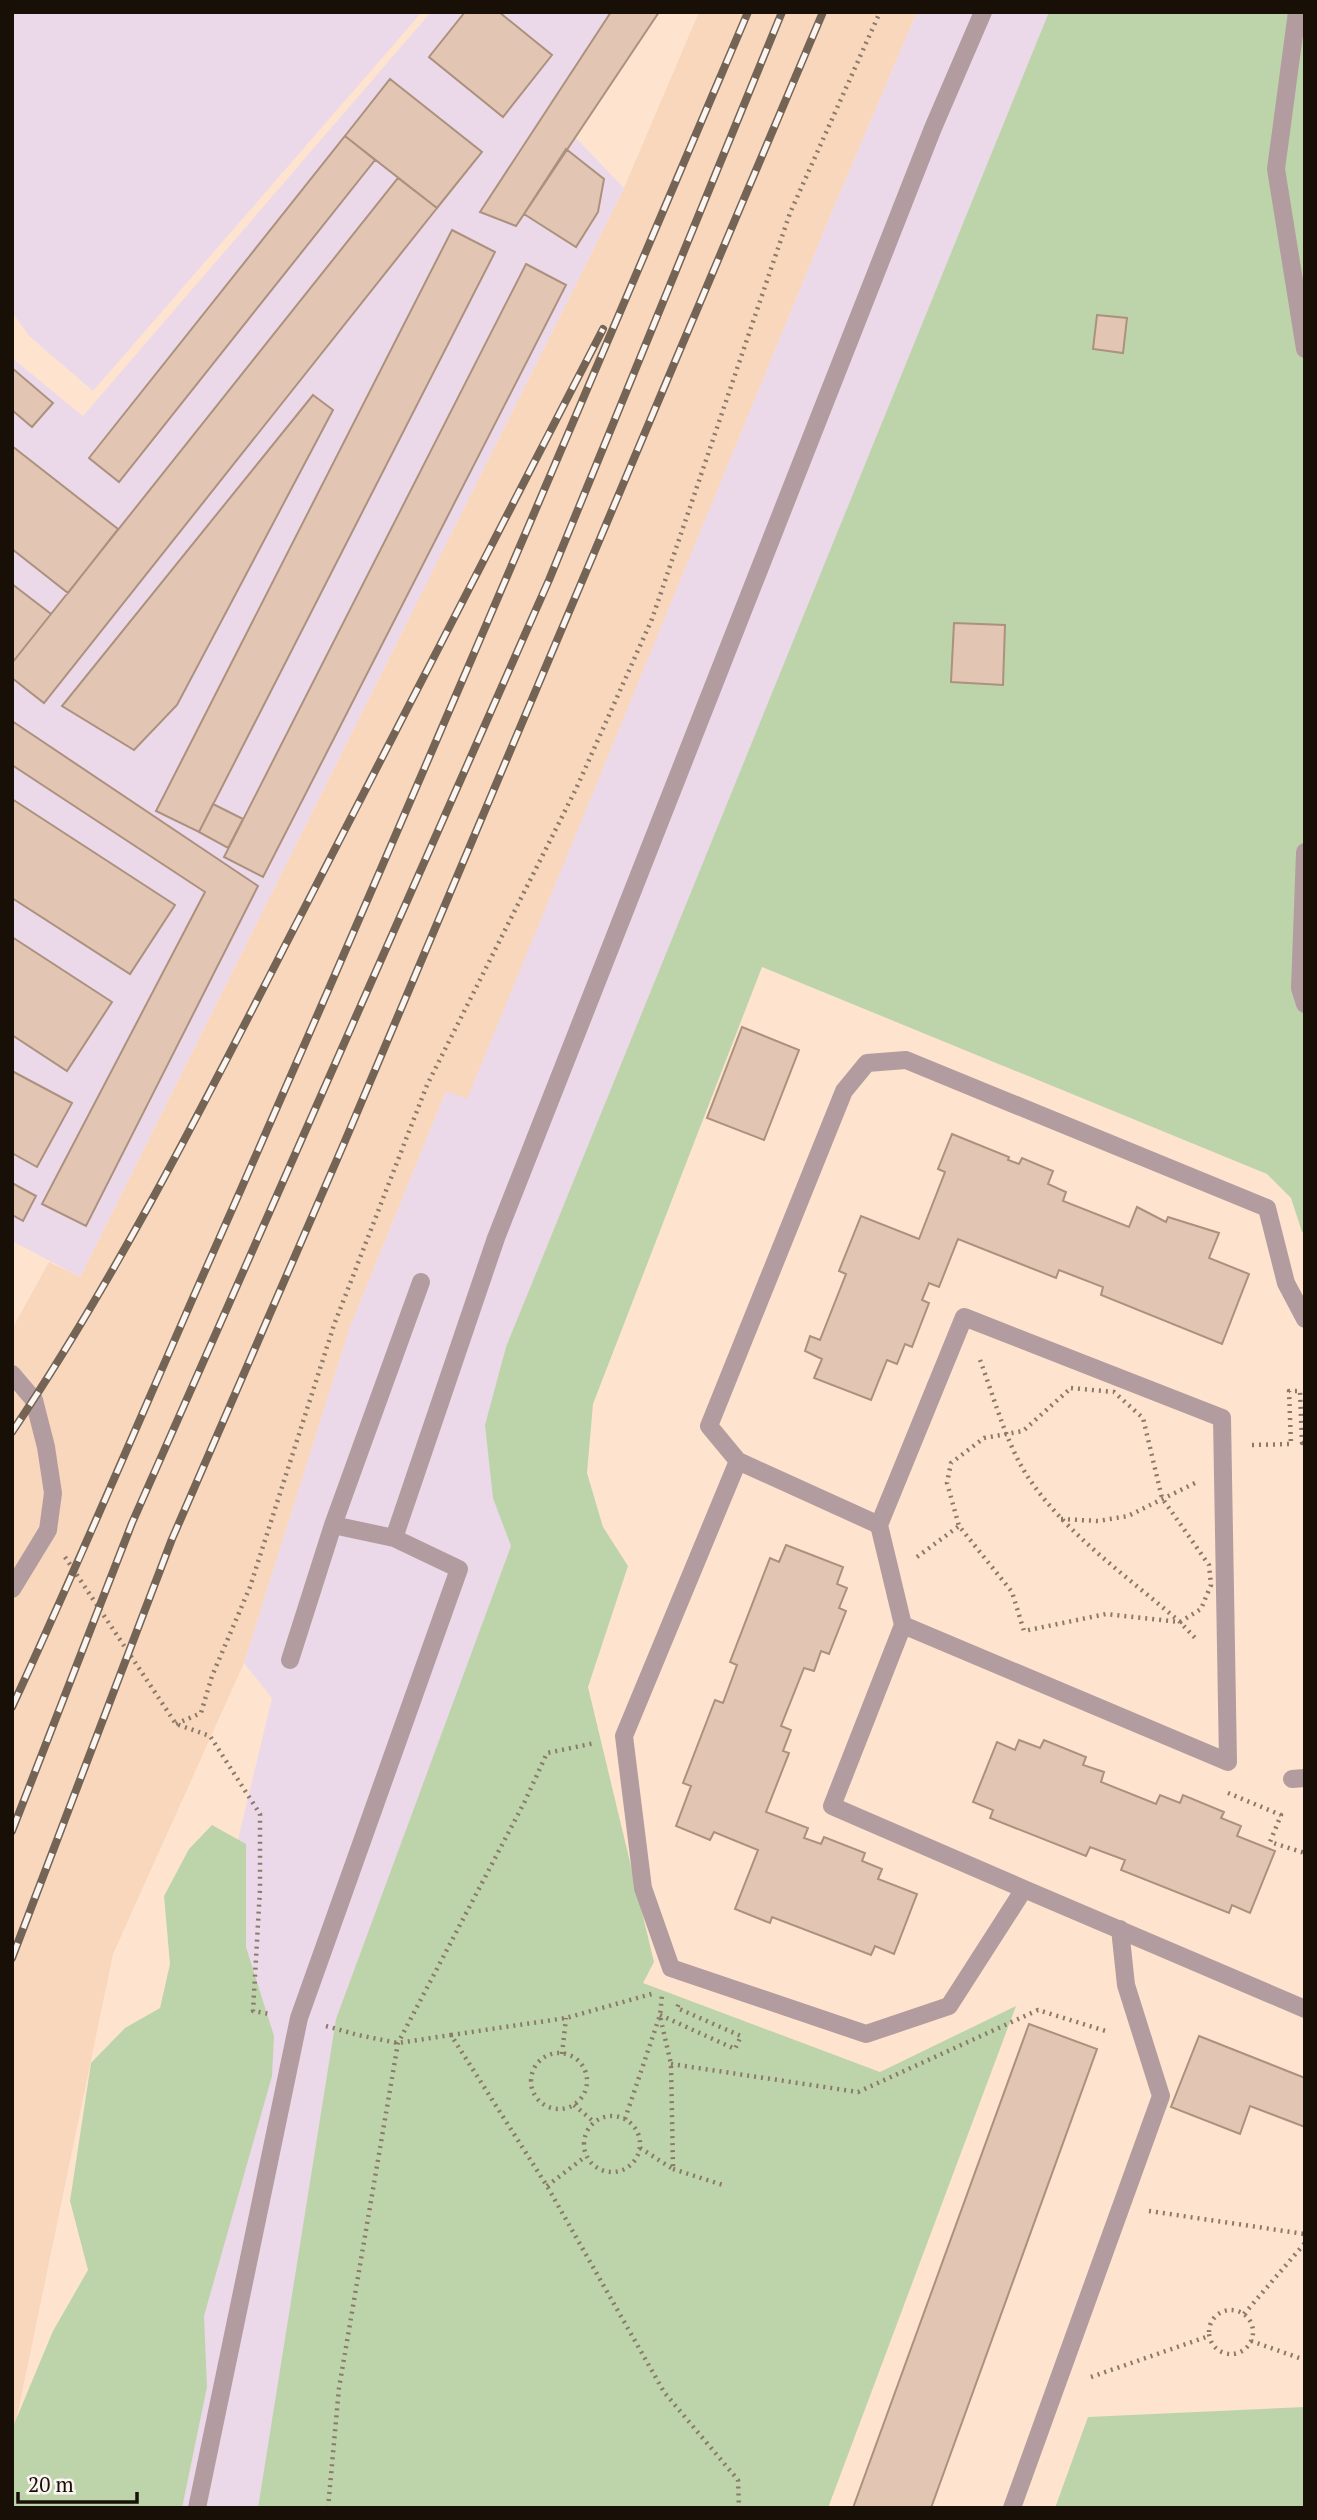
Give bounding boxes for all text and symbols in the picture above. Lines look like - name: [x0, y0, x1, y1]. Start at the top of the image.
- scale bar: [18, 2460, 136, 2504]
- text: 20 m: [28, 2470, 74, 2498]

